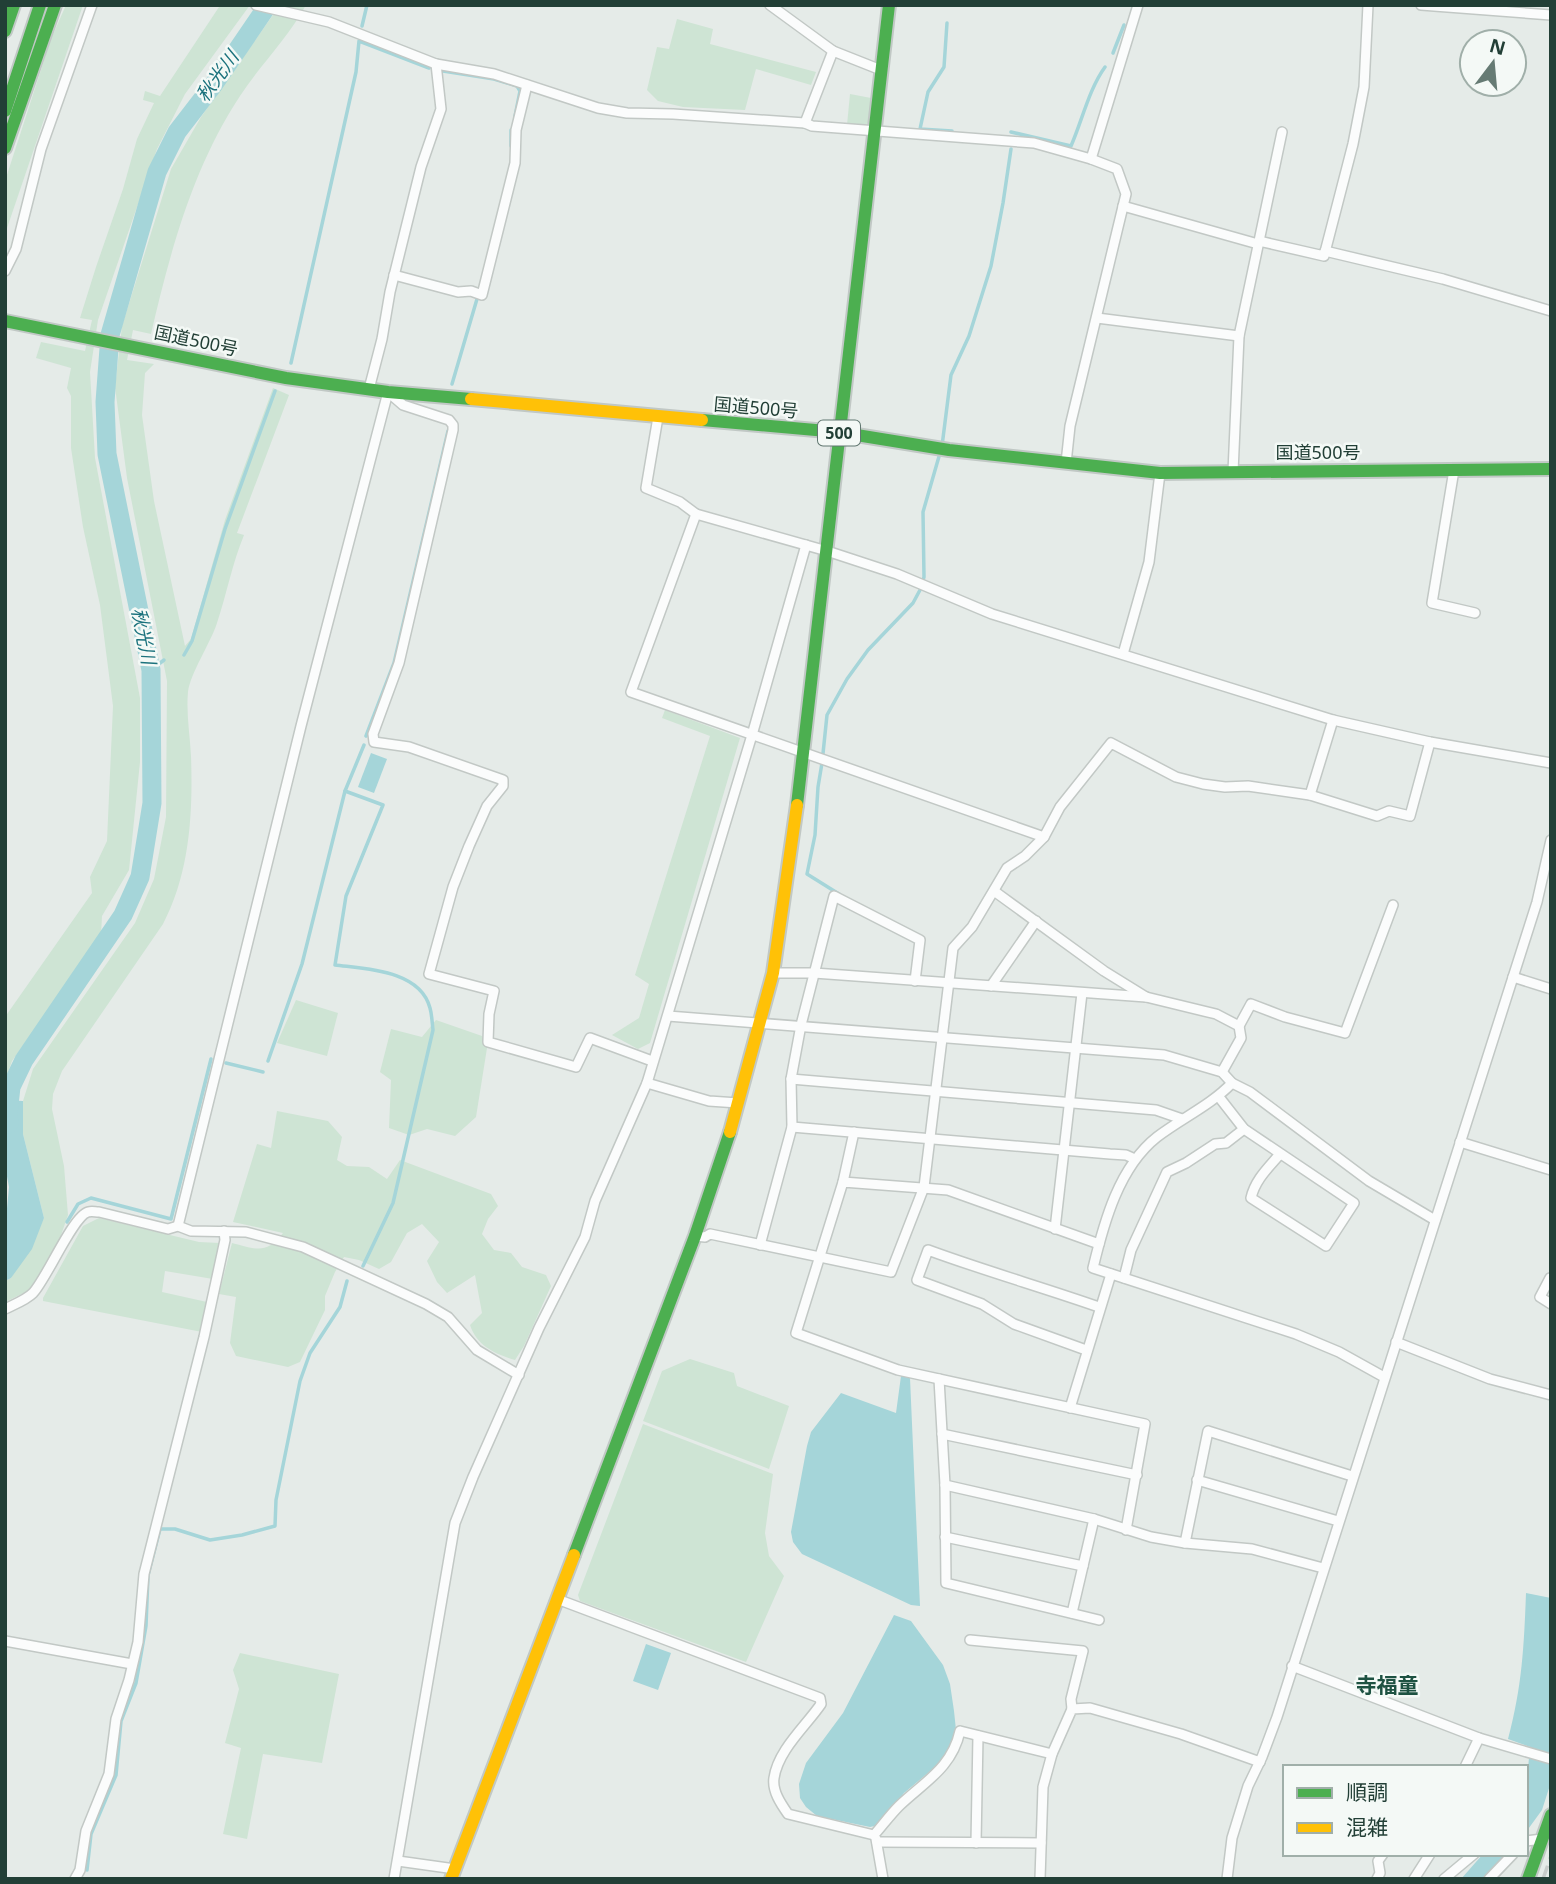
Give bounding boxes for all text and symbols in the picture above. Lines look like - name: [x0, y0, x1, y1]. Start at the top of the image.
- north arrow: [1458, 28, 1528, 98]
- text: N: [1487, 32, 1509, 61]
- water label: 秋光川: [190, 44, 245, 107]
- street label: 国道500号: [152, 319, 240, 361]
- street label: 国道500号: [713, 391, 799, 423]
- road number: 500: [818, 420, 860, 446]
- street label: 国道500号: [1276, 440, 1360, 464]
- water label: 秋光川: [126, 606, 163, 668]
- district label: 寺福童: [1356, 1671, 1419, 1699]
- legend: [1283, 1765, 1528, 1856]
- text: 順調: [1346, 1778, 1388, 1806]
- text: 混雑: [1346, 1813, 1388, 1841]

